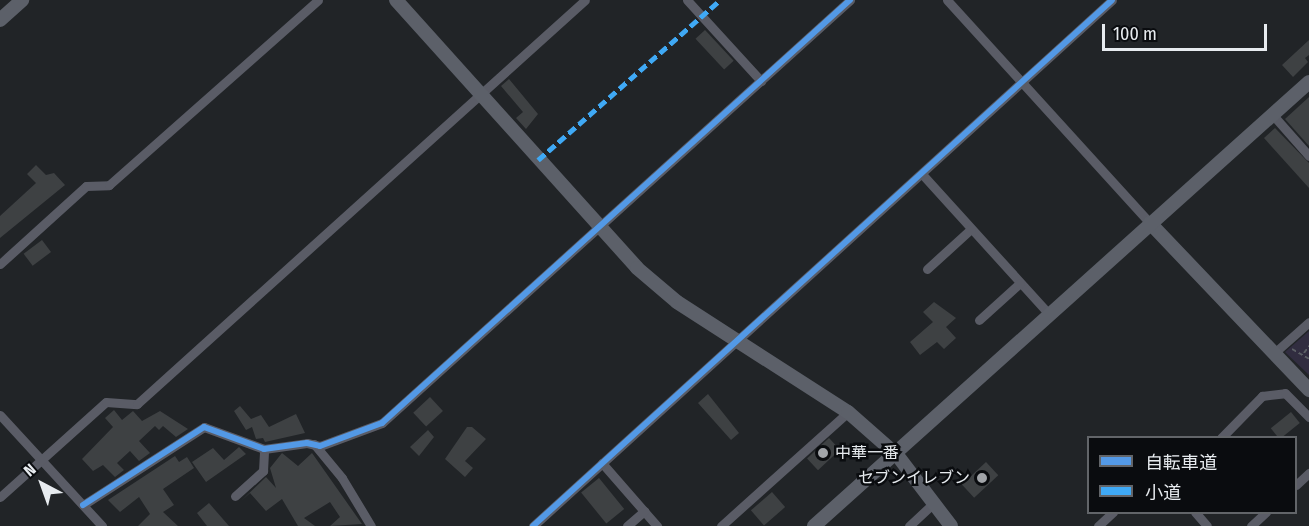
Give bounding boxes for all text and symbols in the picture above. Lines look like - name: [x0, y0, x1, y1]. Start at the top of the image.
- scale bar: [1105, 12, 1270, 50]
- text: 100 m: [1113, 23, 1157, 45]
- legend: [1087, 436, 1297, 514]
- place label: 中華一番: [835, 443, 899, 463]
- marker: 中華一番: [816, 446, 830, 460]
- text: 自転車道: [1145, 452, 1217, 474]
- north arrow: [12, 454, 72, 514]
- text: N: [20, 460, 40, 480]
- place label: セブンイレブン: [858, 468, 970, 488]
- marker: セブンイレブン: [975, 471, 989, 485]
- text: 小道: [1145, 482, 1181, 504]

